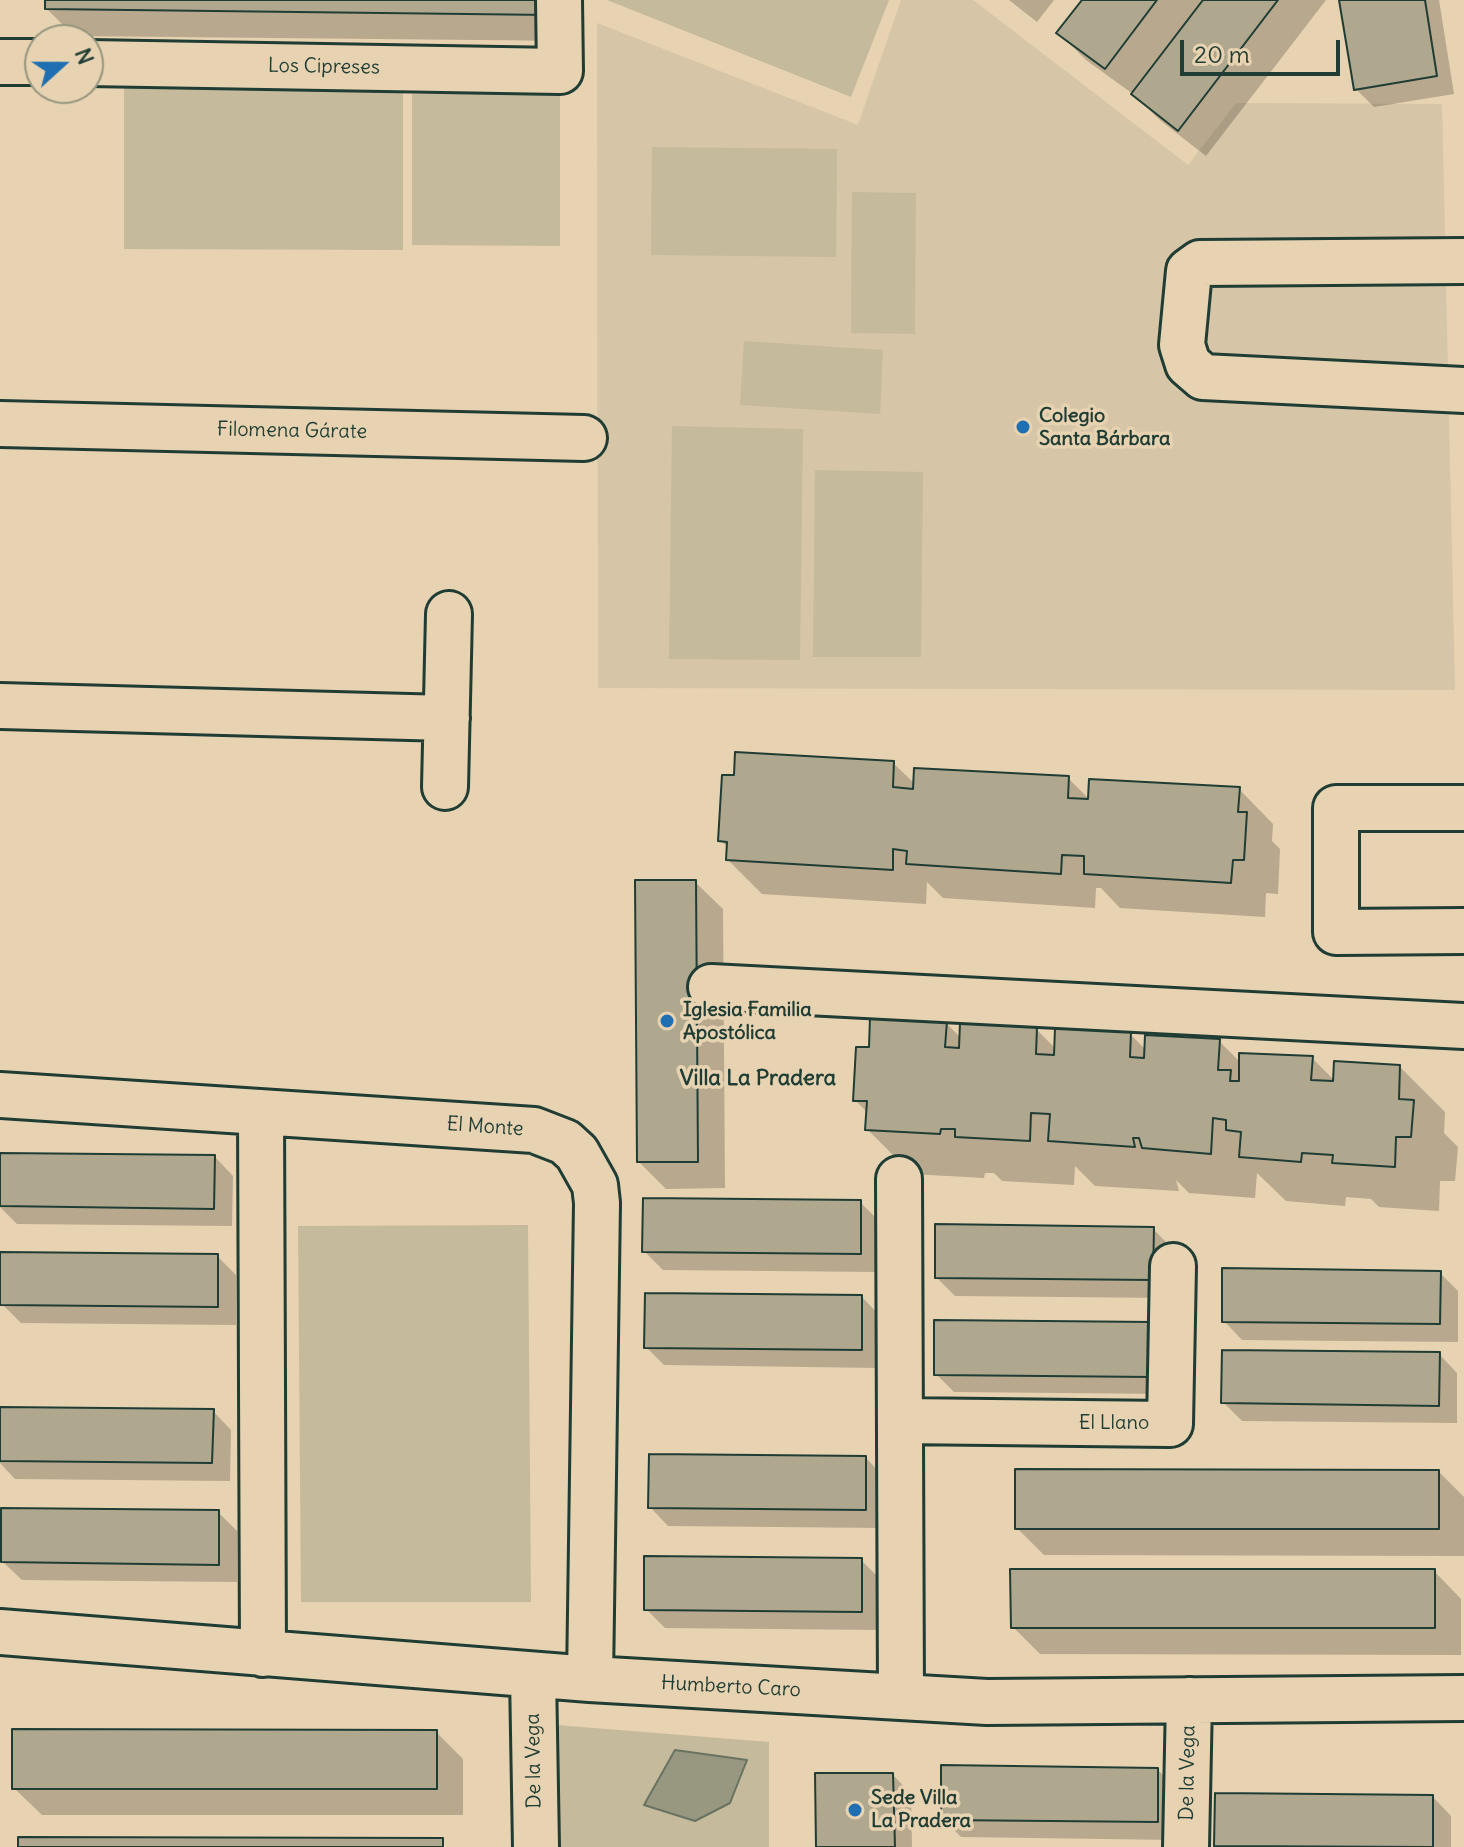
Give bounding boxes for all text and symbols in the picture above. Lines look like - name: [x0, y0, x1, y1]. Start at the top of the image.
- north arrow: [24, 24, 104, 104]
- scale bar: [1184, 24, 1344, 74]
- text: 20 m: [1194, 39, 1250, 69]
- text: N: [69, 44, 100, 68]
- street label: Los Cipreses: [268, 54, 380, 80]
- place label: Colegio Santa Bárbara: [1039, 404, 1170, 451]
- street label: Filomena Gárate: [217, 418, 367, 444]
- marker: Colegio Santa Bárbara: [1014, 418, 1032, 436]
- place label: Iglesia Familia Apostólica: [683, 998, 812, 1045]
- marker: Iglesia Familia Apostólica: [658, 1012, 676, 1030]
- district label: Villa La Pradera: [680, 1066, 836, 1092]
- street label: El Monte: [446, 1112, 524, 1142]
- street label: El Llano: [1079, 1411, 1149, 1435]
- street label: Humberto Caro: [660, 1671, 802, 1703]
- street label: De la Vega: [521, 1713, 547, 1809]
- street label: De la Vega: [1175, 1725, 1201, 1821]
- place label: Sede Villa La Pradera: [871, 1786, 971, 1833]
- marker: Sede Villa La Pradera: [846, 1801, 864, 1819]

